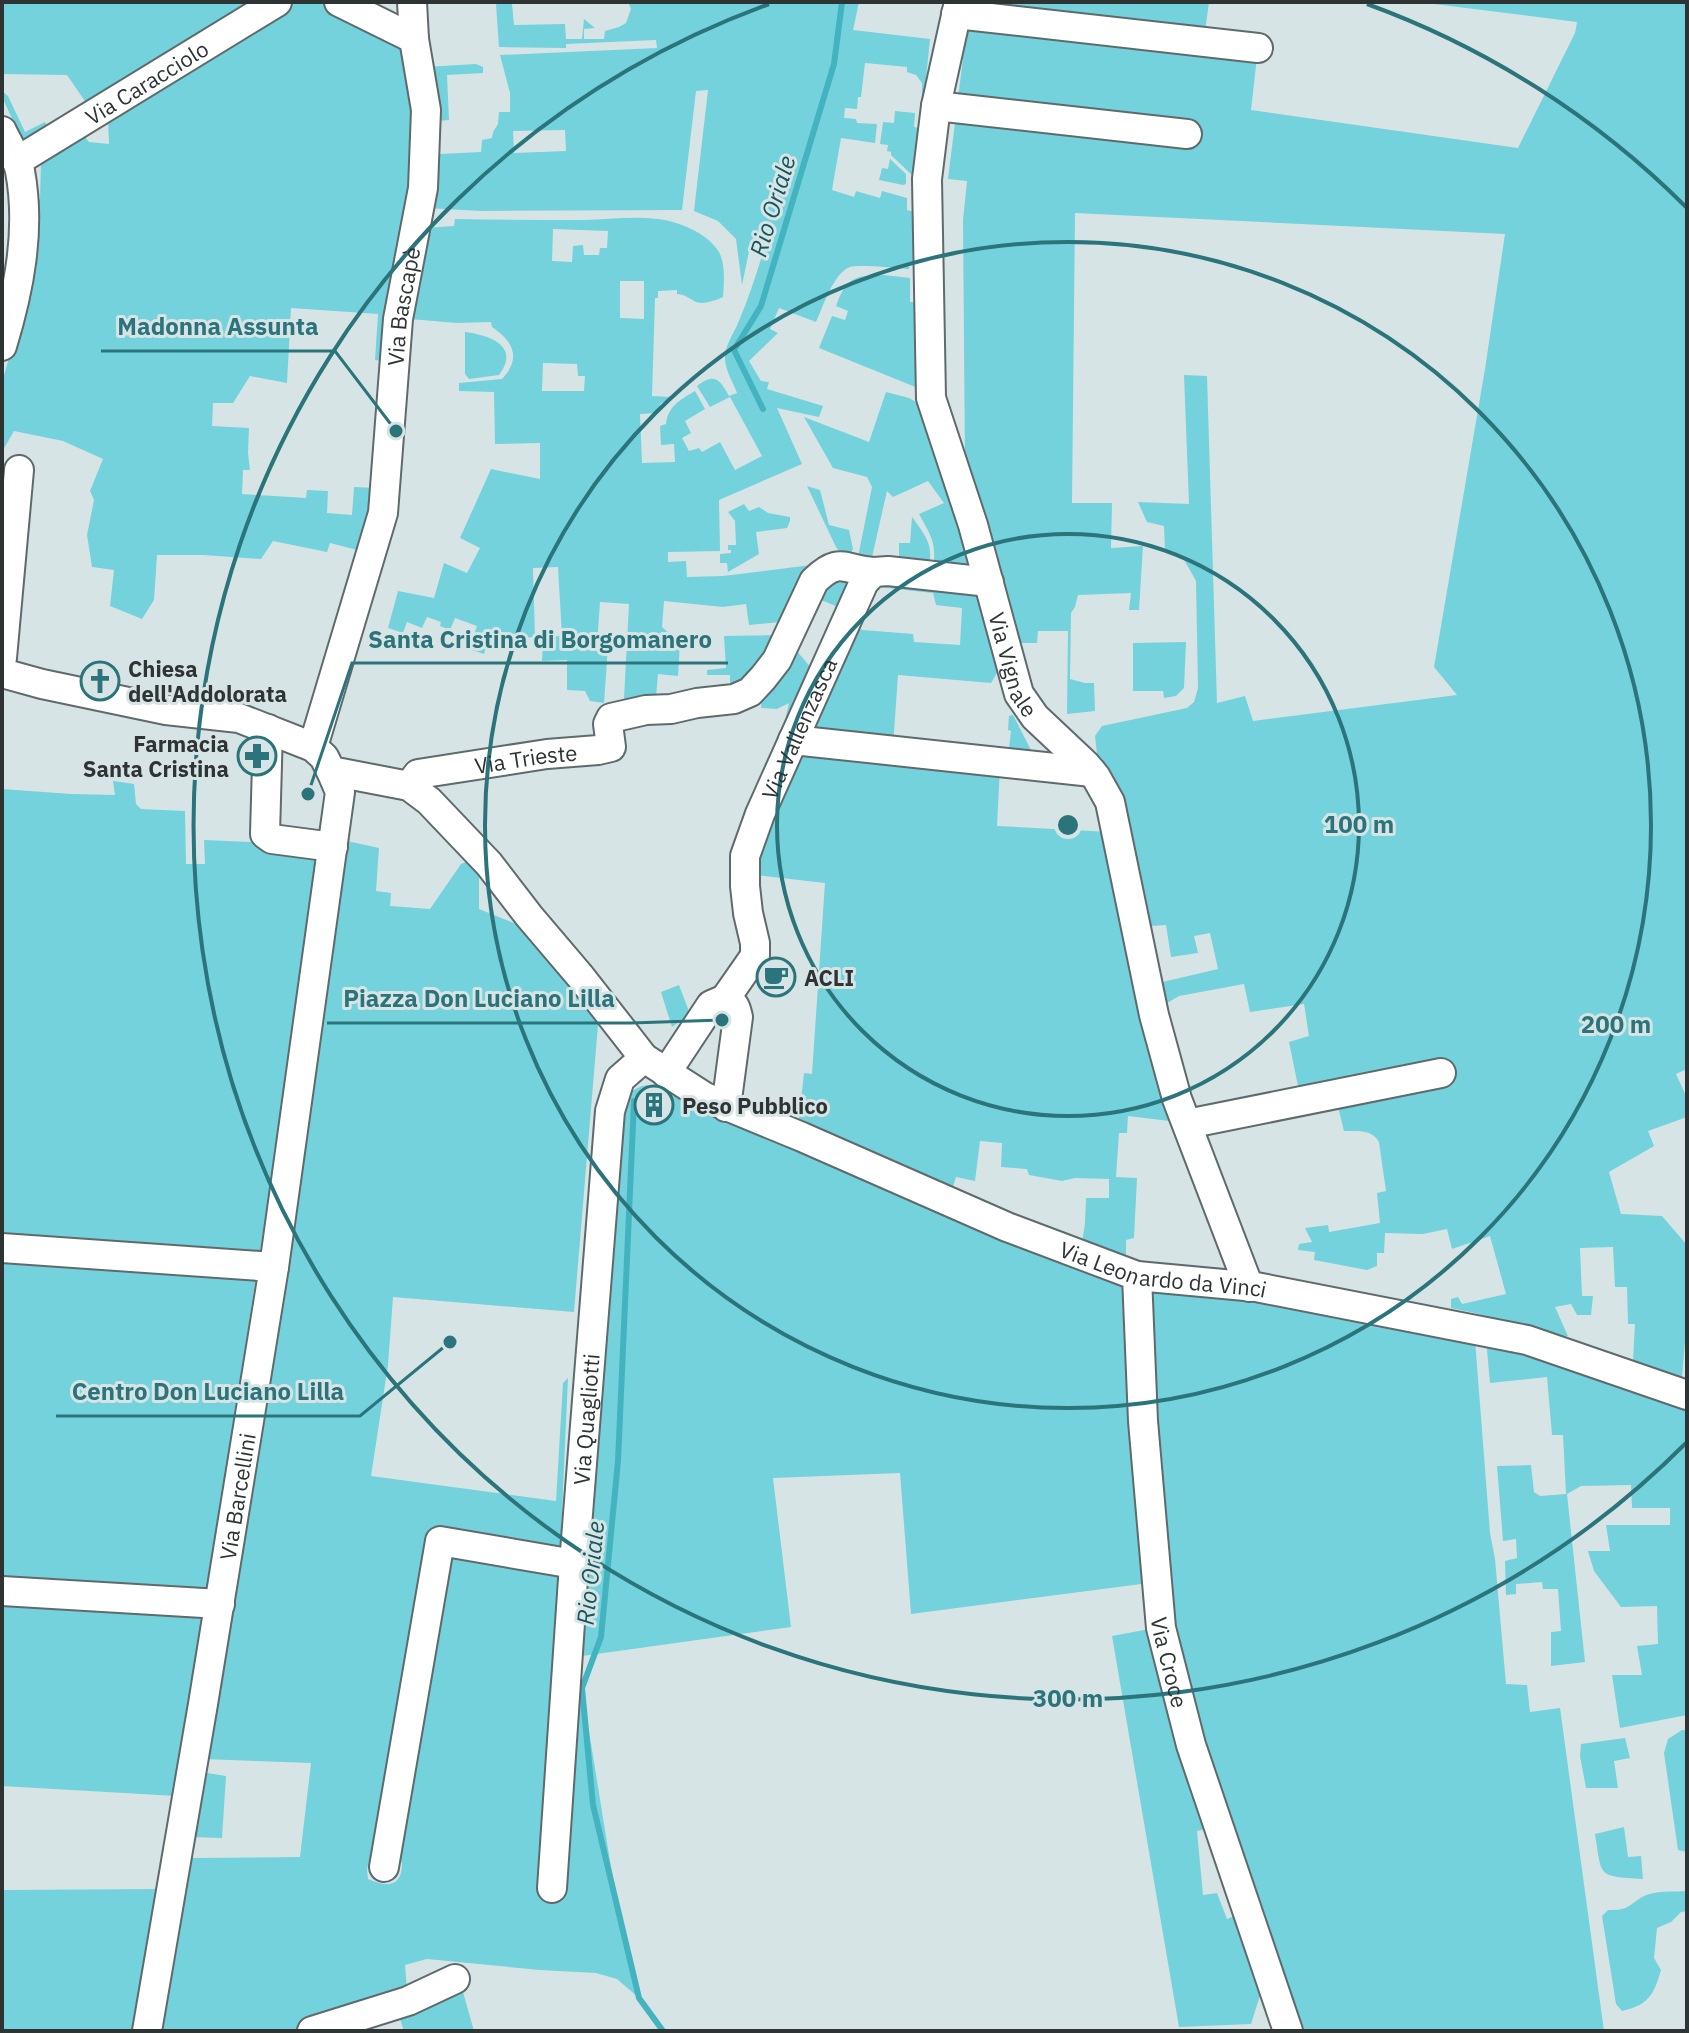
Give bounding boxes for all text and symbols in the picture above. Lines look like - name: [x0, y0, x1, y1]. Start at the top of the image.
- street label: Via Caracciolo: [79, 33, 213, 131]
- water label: Rio Oriale: [741, 152, 803, 260]
- street label: Via Bascapè: [380, 244, 426, 367]
- callout: Madonna Assunta: [101, 303, 335, 351]
- text: Madonna Assunta: [117, 310, 319, 342]
- street label: Via Vignale: [983, 609, 1045, 722]
- callout: Santa Cristina di Borgomanero: [352, 615, 728, 663]
- text: Santa Cristina di Borgomanero: [368, 623, 712, 655]
- street label: Via Vallenzasca: [754, 653, 843, 804]
- place label: Chiesa dell'Addolorata: [128, 654, 287, 708]
- church icon: Chiesa dell'Addolorata: [79, 660, 121, 702]
- place label: Farmacia Santa Cristina: [83, 729, 229, 783]
- pharmacy icon: Farmacia Santa Cristina: [236, 735, 278, 777]
- street label: Via Trieste: [472, 737, 578, 780]
- text: 100 m: [1324, 808, 1394, 840]
- centre of rings: [1054, 811, 1082, 839]
- cafe icon: ACLI: [755, 956, 797, 998]
- place label: ACLI: [804, 963, 854, 992]
- callout: Piazza Don Luciano Lilla: [327, 975, 631, 1023]
- text: Piazza Don Luciano Lilla: [343, 982, 615, 1014]
- text: 200 m: [1581, 1008, 1651, 1040]
- building icon: Peso Pubblico: [633, 1084, 675, 1126]
- place label: Peso Pubblico: [682, 1091, 828, 1120]
- street label: Via Leonardo da Vinci: [1056, 1234, 1269, 1303]
- street label: Via Quagliotti: [566, 1352, 605, 1486]
- callout: Centro Don Luciano Lilla: [56, 1368, 360, 1416]
- text: Centro Don Luciano Lilla: [72, 1375, 344, 1407]
- street label: Via Barcellini: [212, 1431, 261, 1562]
- water label: Rio Oriale: [569, 1520, 611, 1626]
- street label: Via Croce: [1146, 1615, 1195, 1711]
- text: 300 m: [1033, 1682, 1103, 1714]

